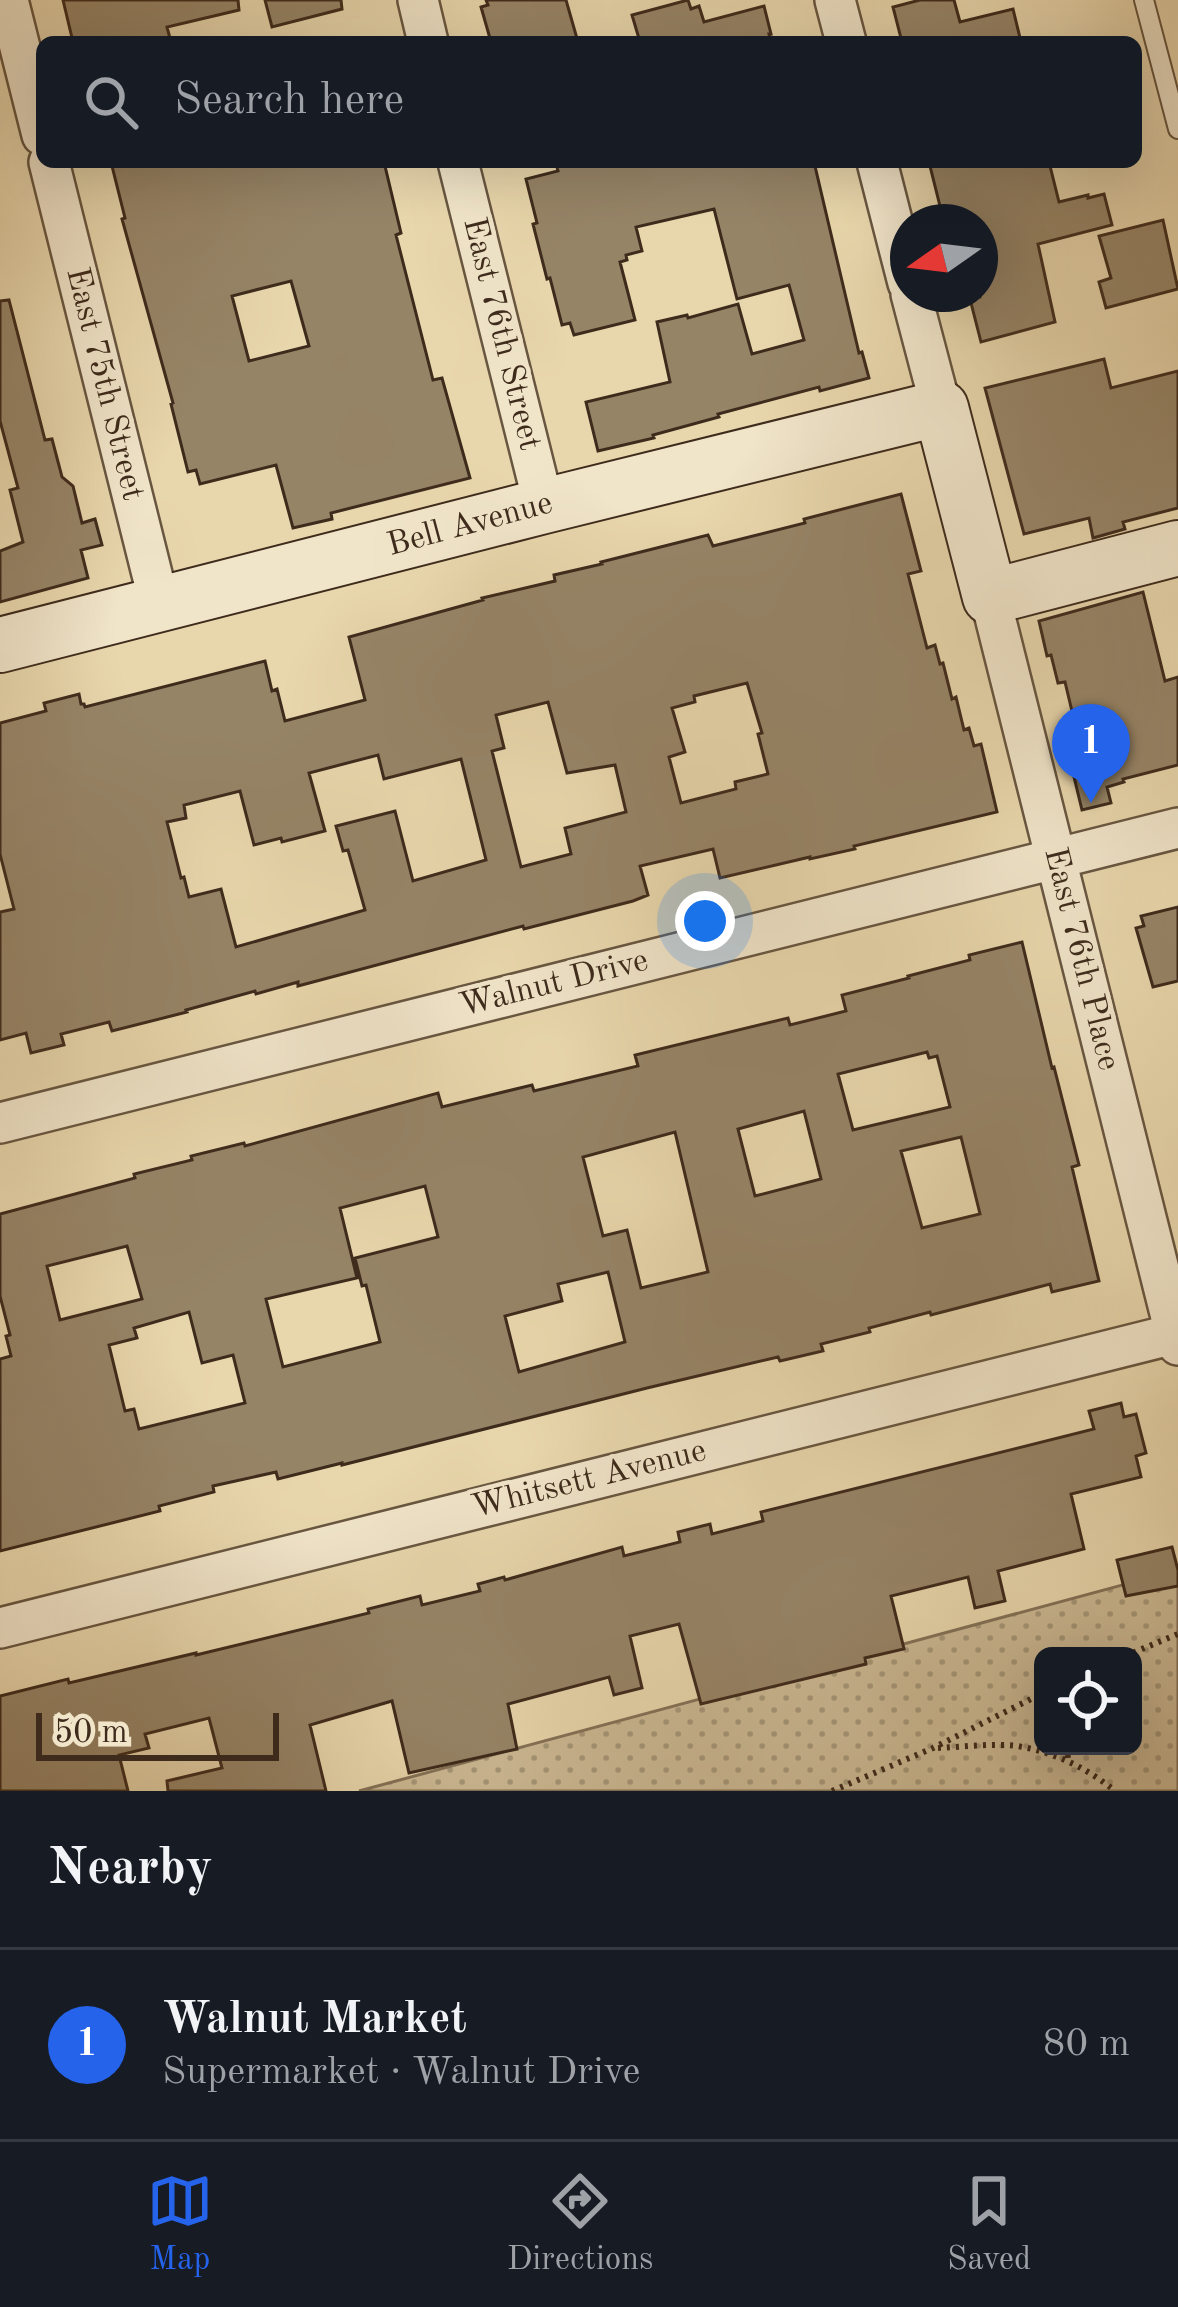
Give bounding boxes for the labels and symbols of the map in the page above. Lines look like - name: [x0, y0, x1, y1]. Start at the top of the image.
- north arrow: [890, 204, 998, 312]
- street label: East 76th Street: [456, 214, 546, 454]
- street label: East 75th Street: [59, 264, 149, 504]
- street label: Bell Avenue: [384, 487, 556, 563]
- pin: 1: [1052, 704, 1130, 803]
- street label: East 76th Place: [1037, 844, 1125, 1074]
- your location: [675, 891, 735, 951]
- street label: Walnut Drive: [456, 945, 652, 1023]
- street label: Whitsett Avenue: [468, 1435, 710, 1525]
- scale bar: [36, 1707, 279, 1760]

